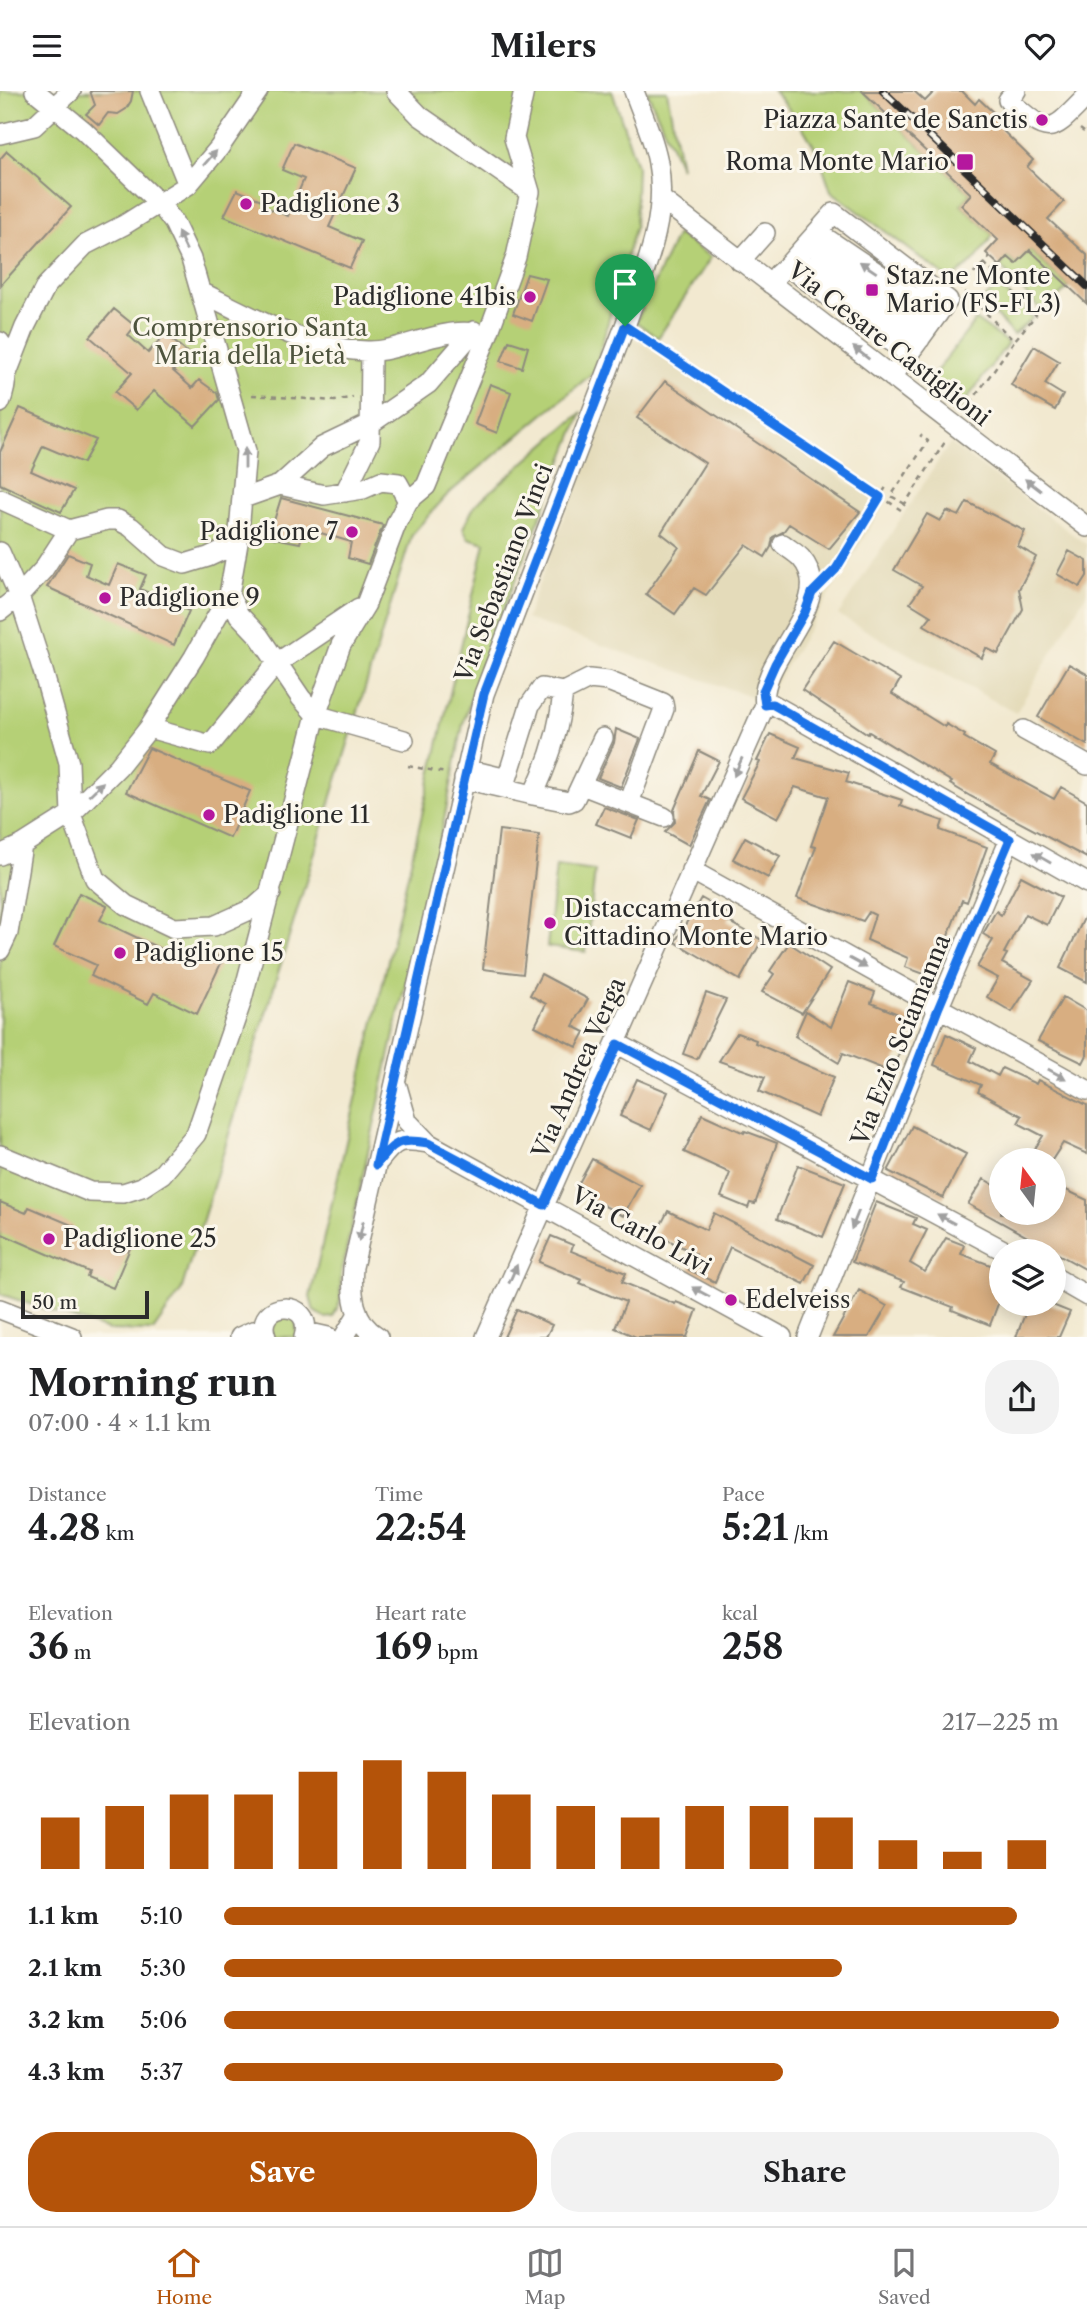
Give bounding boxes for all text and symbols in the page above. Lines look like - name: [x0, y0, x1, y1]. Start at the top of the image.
- text: Milers: [490, 26, 597, 65]
- icon: menu: [28, 27, 66, 65]
- icon: heart: [1021, 27, 1059, 65]
- place label: Piazza Sante de Sanctis: [763, 105, 1028, 134]
- marker: Piazza Sante de Sanctis: [1034, 112, 1050, 128]
- place label: Roma Monte Mario: [725, 147, 949, 176]
- one-way arrow: [202, 150, 218, 167]
- marker: Roma Monte Mario: [955, 152, 975, 172]
- place label: Padiglione 3: [260, 189, 400, 218]
- marker: Padiglione 3: [238, 196, 254, 212]
- one-way arrow: [176, 231, 188, 251]
- pin: [595, 254, 655, 326]
- street label: Via Cesare Castiglioni: [781, 255, 997, 432]
- one-way arrow: [858, 261, 877, 274]
- place label: Staz.ne Monte Mario (FS-FL3): [886, 261, 1061, 318]
- icon: arrive: [606, 265, 644, 303]
- place label: Padiglione 41bis: [333, 282, 516, 311]
- marker: Staz.ne Monte Mario (FS-FL3): [864, 282, 880, 298]
- marker: Padiglione 41bis: [522, 289, 538, 305]
- park label: Comprensorio Santa Maria della Pietà: [132, 313, 368, 370]
- one-way arrow: [852, 346, 869, 361]
- one-way arrow: [239, 447, 251, 469]
- street label: Via Sebastiano Vinci: [448, 459, 559, 687]
- one-way arrow: [1024, 478, 1042, 493]
- place label: Padiglione 7: [199, 517, 338, 546]
- marker: Padiglione 7: [344, 524, 360, 540]
- place label: Padiglione 9: [119, 583, 260, 612]
- marker: Padiglione 9: [97, 590, 113, 606]
- one-way arrow: [732, 757, 744, 777]
- one-way arrow: [87, 782, 104, 798]
- place label: Padiglione 11: [223, 800, 370, 829]
- marker: Padiglione 11: [201, 807, 217, 823]
- one-way arrow: [1033, 852, 1052, 864]
- place label: Distaccamento Cittadino Monte Mario: [564, 894, 828, 951]
- marker: Distaccamento Cittadino Monte Mario: [542, 915, 558, 931]
- street label: Via Ezio Sciamanna: [845, 930, 956, 1151]
- place label: Padiglione 15: [134, 938, 284, 967]
- marker: Padiglione 15: [112, 945, 128, 961]
- one-way arrow: [848, 957, 867, 969]
- street label: Via Andrea Verga: [525, 973, 632, 1164]
- one-way arrow: [1047, 1068, 1066, 1080]
- north arrow: [989, 1148, 1066, 1225]
- map controls: [989, 1148, 1066, 1316]
- street label: Via Carlo Livi: [565, 1180, 716, 1281]
- one-way arrow: [850, 1210, 861, 1231]
- one-way arrow: [935, 1213, 955, 1225]
- one-way arrow: [355, 1220, 366, 1242]
- place label: Padiglione 25: [63, 1224, 217, 1253]
- marker: Padiglione 25: [41, 1231, 57, 1247]
- button: layers: [989, 1239, 1066, 1316]
- one-way arrow: [508, 1264, 519, 1285]
- place label: Edelveiss: [745, 1285, 850, 1314]
- one-way arrow: [691, 1286, 711, 1298]
- scale bar: [21, 1288, 149, 1320]
- text: 50 m: [32, 1291, 77, 1314]
- marker: Edelveiss: [723, 1292, 739, 1308]
- text: Morning run: [28, 1359, 277, 1406]
- button: share: [985, 1360, 1059, 1434]
- text: 07:00 · 4 × 1.1 km: [28, 1409, 211, 1437]
- text: Distance: [28, 1483, 107, 1506]
- text: Time: [375, 1483, 423, 1506]
- text: Pace: [722, 1483, 765, 1506]
- text: 4.28: [28, 1506, 101, 1549]
- text: 22:54: [375, 1506, 467, 1549]
- text: 5:21: [722, 1506, 788, 1549]
- text: km: [101, 1522, 134, 1545]
- text: /km: [788, 1522, 829, 1545]
- text: Elevation: [28, 1602, 113, 1625]
- text: Heart rate: [375, 1602, 467, 1625]
- text: kcal: [722, 1602, 758, 1625]
- text: 36: [28, 1625, 69, 1668]
- text: 169: [375, 1625, 433, 1668]
- text: 258: [722, 1625, 784, 1668]
- text: m: [69, 1641, 91, 1664]
- text: bpm: [433, 1641, 478, 1664]
- text: Elevation: [28, 1708, 131, 1736]
- text: 217–225 m: [942, 1708, 1059, 1736]
- text: 1.1 km: [28, 1902, 99, 1930]
- text: 5:10: [140, 1902, 183, 1930]
- text: 2.1 km: [28, 1954, 102, 1982]
- text: 5:30: [140, 1954, 186, 1982]
- text: 3.2 km: [28, 2006, 105, 2034]
- text: 5:06: [140, 2006, 187, 2034]
- text: 4.3 km: [28, 2058, 105, 2086]
- text: 5:37: [140, 2058, 183, 2086]
- button: Save: [28, 2132, 537, 2212]
- button: Share: [551, 2132, 1059, 2212]
- tab: Home: [156, 2244, 212, 2309]
- tab: Map: [525, 2244, 565, 2309]
- tab: Saved: [878, 2244, 931, 2309]

